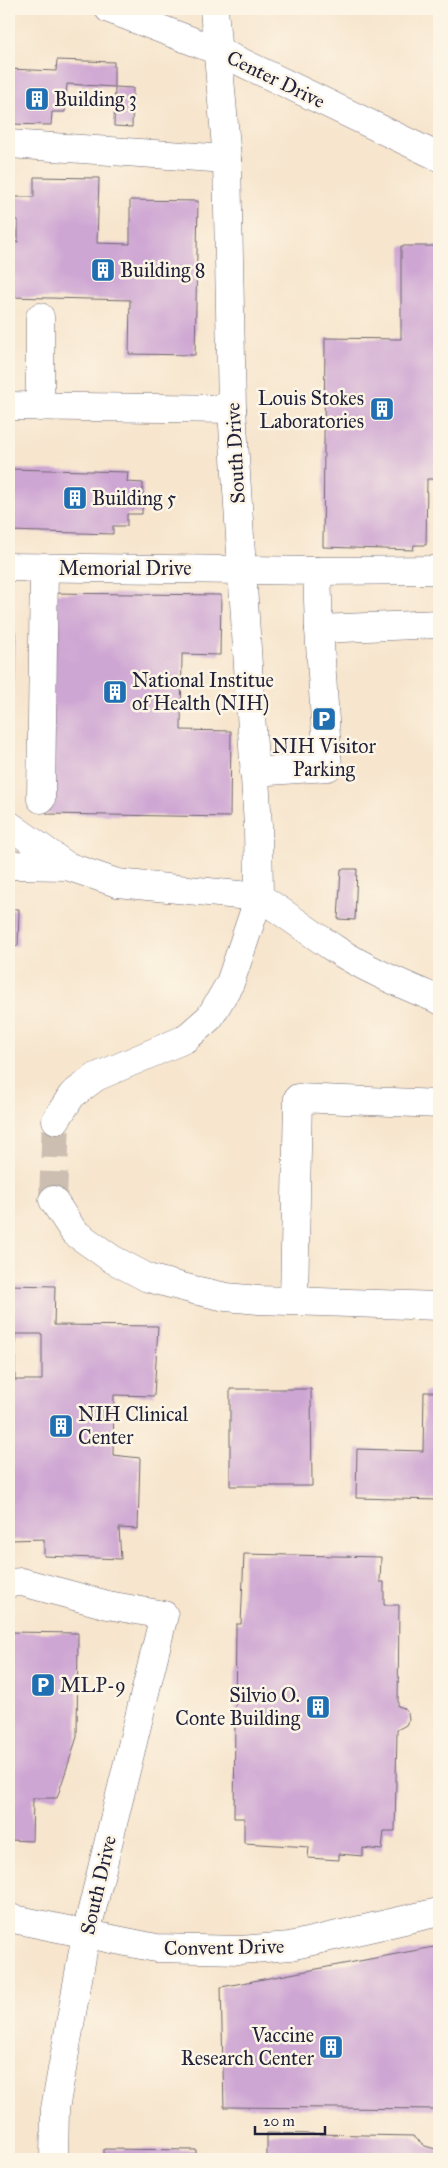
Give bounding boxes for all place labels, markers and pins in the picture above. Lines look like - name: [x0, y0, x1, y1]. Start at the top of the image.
- building icon: Building 3: [24, 86, 50, 112]
- place label: Building 3: [54, 87, 137, 112]
- building icon: Building 8: [90, 257, 116, 283]
- place label: Building 8: [120, 258, 205, 283]
- place label: Louis Stokes Laboratories: [258, 386, 364, 433]
- building icon: Louis Stokes Laboratories: [369, 396, 395, 422]
- building icon: Building 5: [62, 485, 88, 511]
- place label: Building 5: [92, 486, 176, 511]
- place label: National Institue of Health (NIH): [132, 668, 274, 716]
- building icon: National Institue of Health (NIH): [102, 679, 128, 705]
- parking icon: NIH Visitor Parking: [311, 706, 337, 732]
- place label: NIH Visitor Parking: [272, 734, 376, 782]
- place label: NIH Clinical Center: [78, 1402, 189, 1449]
- building icon: NIH Clinical Center: [48, 1413, 74, 1439]
- parking icon: MLP-9: [30, 1672, 56, 1698]
- place label: MLP-9: [60, 1673, 126, 1697]
- place label: Silvio O. Conte Building: [175, 1683, 301, 1731]
- building icon: Silvio O. Conte Building: [305, 1694, 331, 1720]
- place label: Vaccine Research Center: [181, 2023, 314, 2070]
- building icon: Vaccine Research Center: [318, 2034, 344, 2060]

